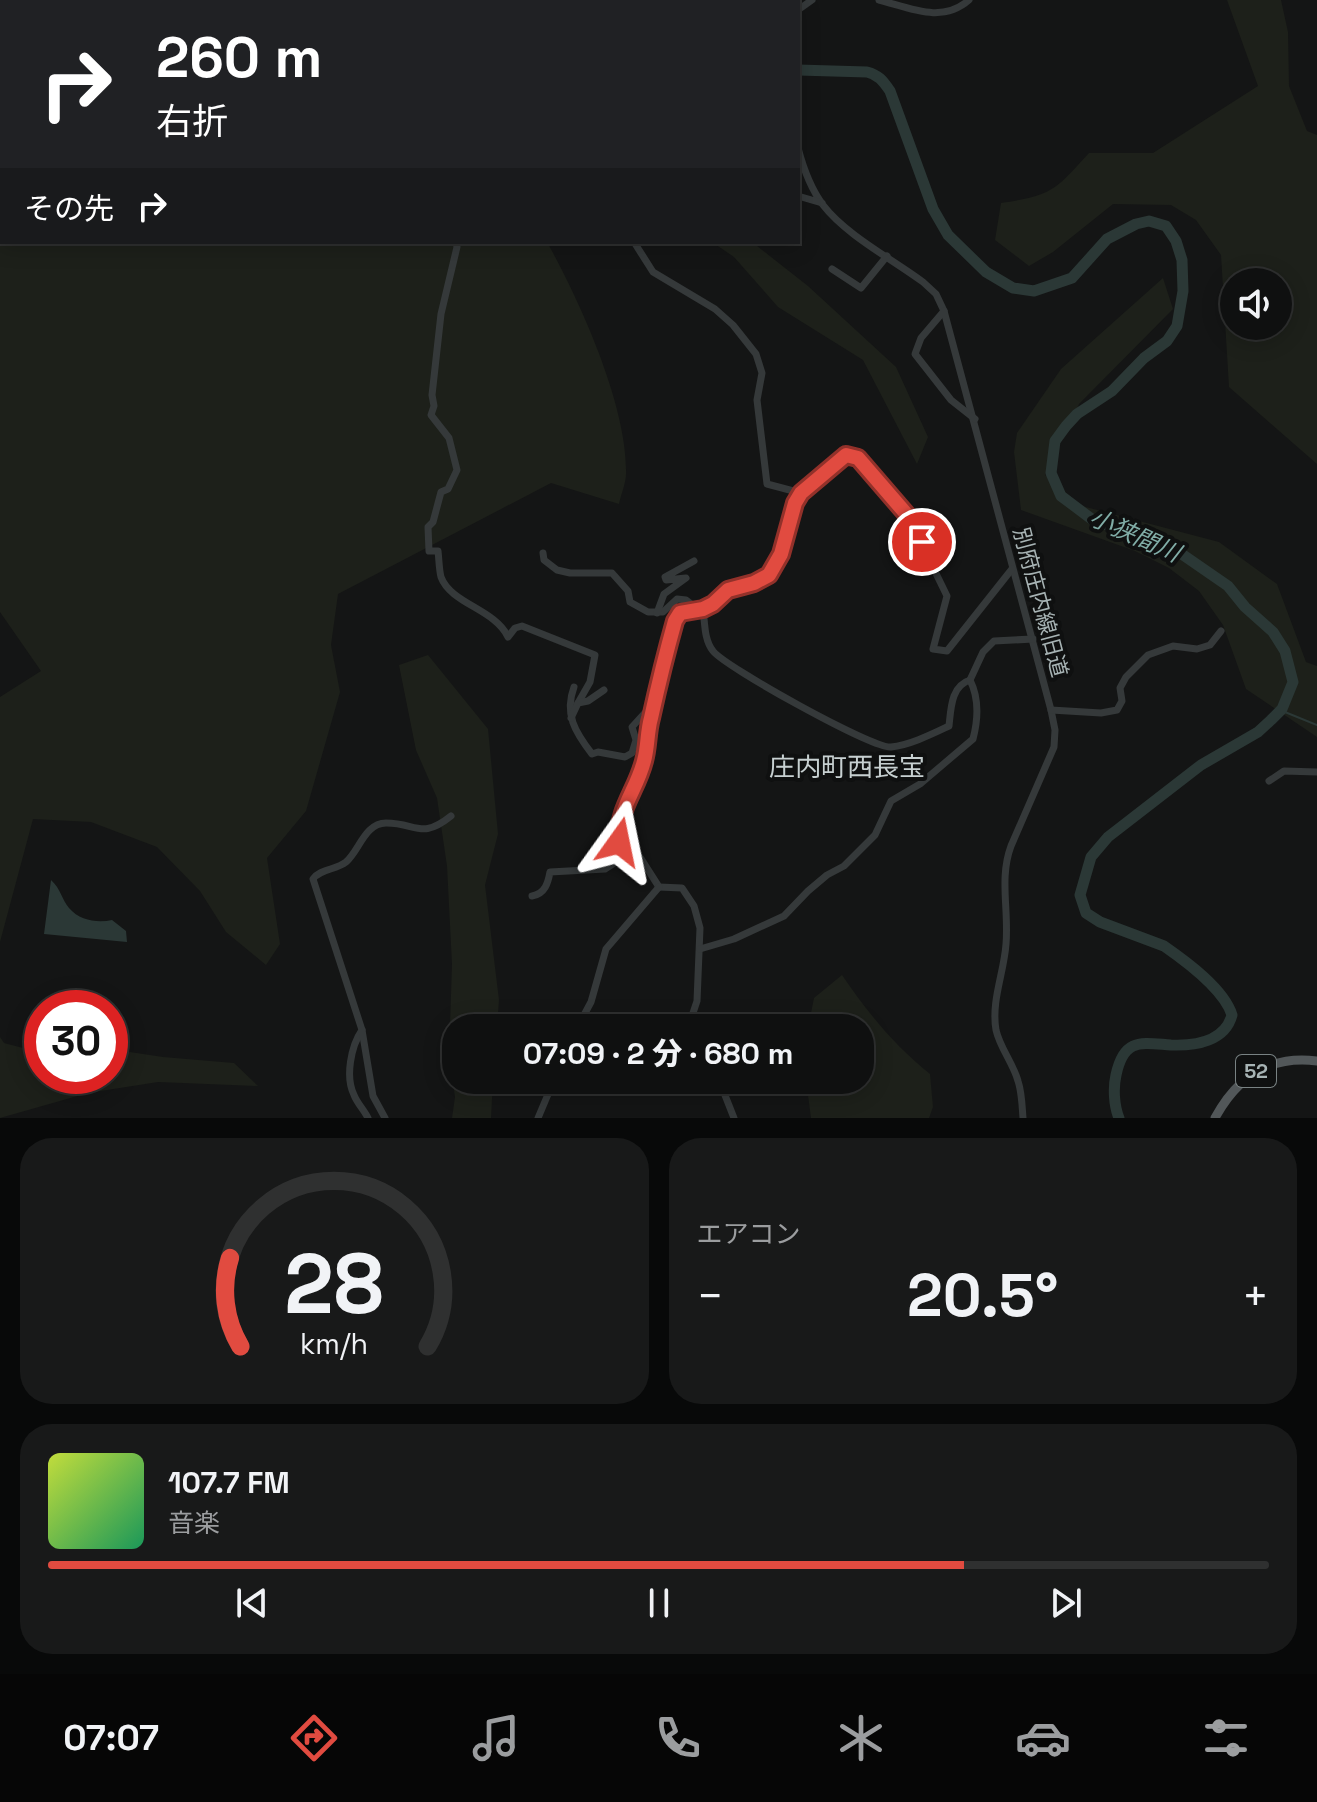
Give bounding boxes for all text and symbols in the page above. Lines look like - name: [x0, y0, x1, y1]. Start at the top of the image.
- text: 260 m: [156, 22, 322, 93]
- icon: right: [24, 32, 128, 136]
- text: 右折: [156, 99, 228, 145]
- icon: right: [130, 184, 174, 228]
- text: その先: [24, 189, 114, 228]
- map controls: [1220, 268, 1292, 340]
- button: sound: [1220, 268, 1292, 340]
- water label: 小狭間川: [1085, 501, 1188, 570]
- pin: [888, 508, 956, 576]
- icon: arrive: [900, 520, 944, 564]
- street label: 別府庄内線旧道: [1008, 524, 1074, 680]
- district label: 庄内町西長宝: [769, 750, 925, 784]
- position arrow: [577, 800, 661, 884]
- speed limit sign: 30: [24, 990, 128, 1094]
- text: 07:09 · 2 分 · 680 m: [523, 1034, 793, 1073]
- road number: 52: [1236, 1055, 1276, 1087]
- text: エアコン: [697, 1217, 801, 1251]
- text: 28: [285, 1231, 384, 1337]
- text: 20.5°: [907, 1257, 1058, 1334]
- text: −: [697, 1268, 724, 1324]
- text: +: [1242, 1268, 1269, 1324]
- text: km/h: [300, 1326, 368, 1362]
- text: 107.7 FM: [168, 1463, 290, 1502]
- text: 音楽: [168, 1506, 220, 1540]
- icon: previous: [230, 1581, 274, 1625]
- icon: pause: [637, 1581, 681, 1625]
- icon: next: [1044, 1581, 1088, 1625]
- icon: directions: [286, 1710, 342, 1766]
- icon: music: [468, 1710, 524, 1766]
- icon: phone: [650, 1710, 706, 1766]
- icon: climate: [833, 1710, 889, 1766]
- icon: car: [1015, 1710, 1071, 1766]
- icon: filters: [1198, 1710, 1254, 1766]
- text: 07:07: [63, 1715, 159, 1761]

